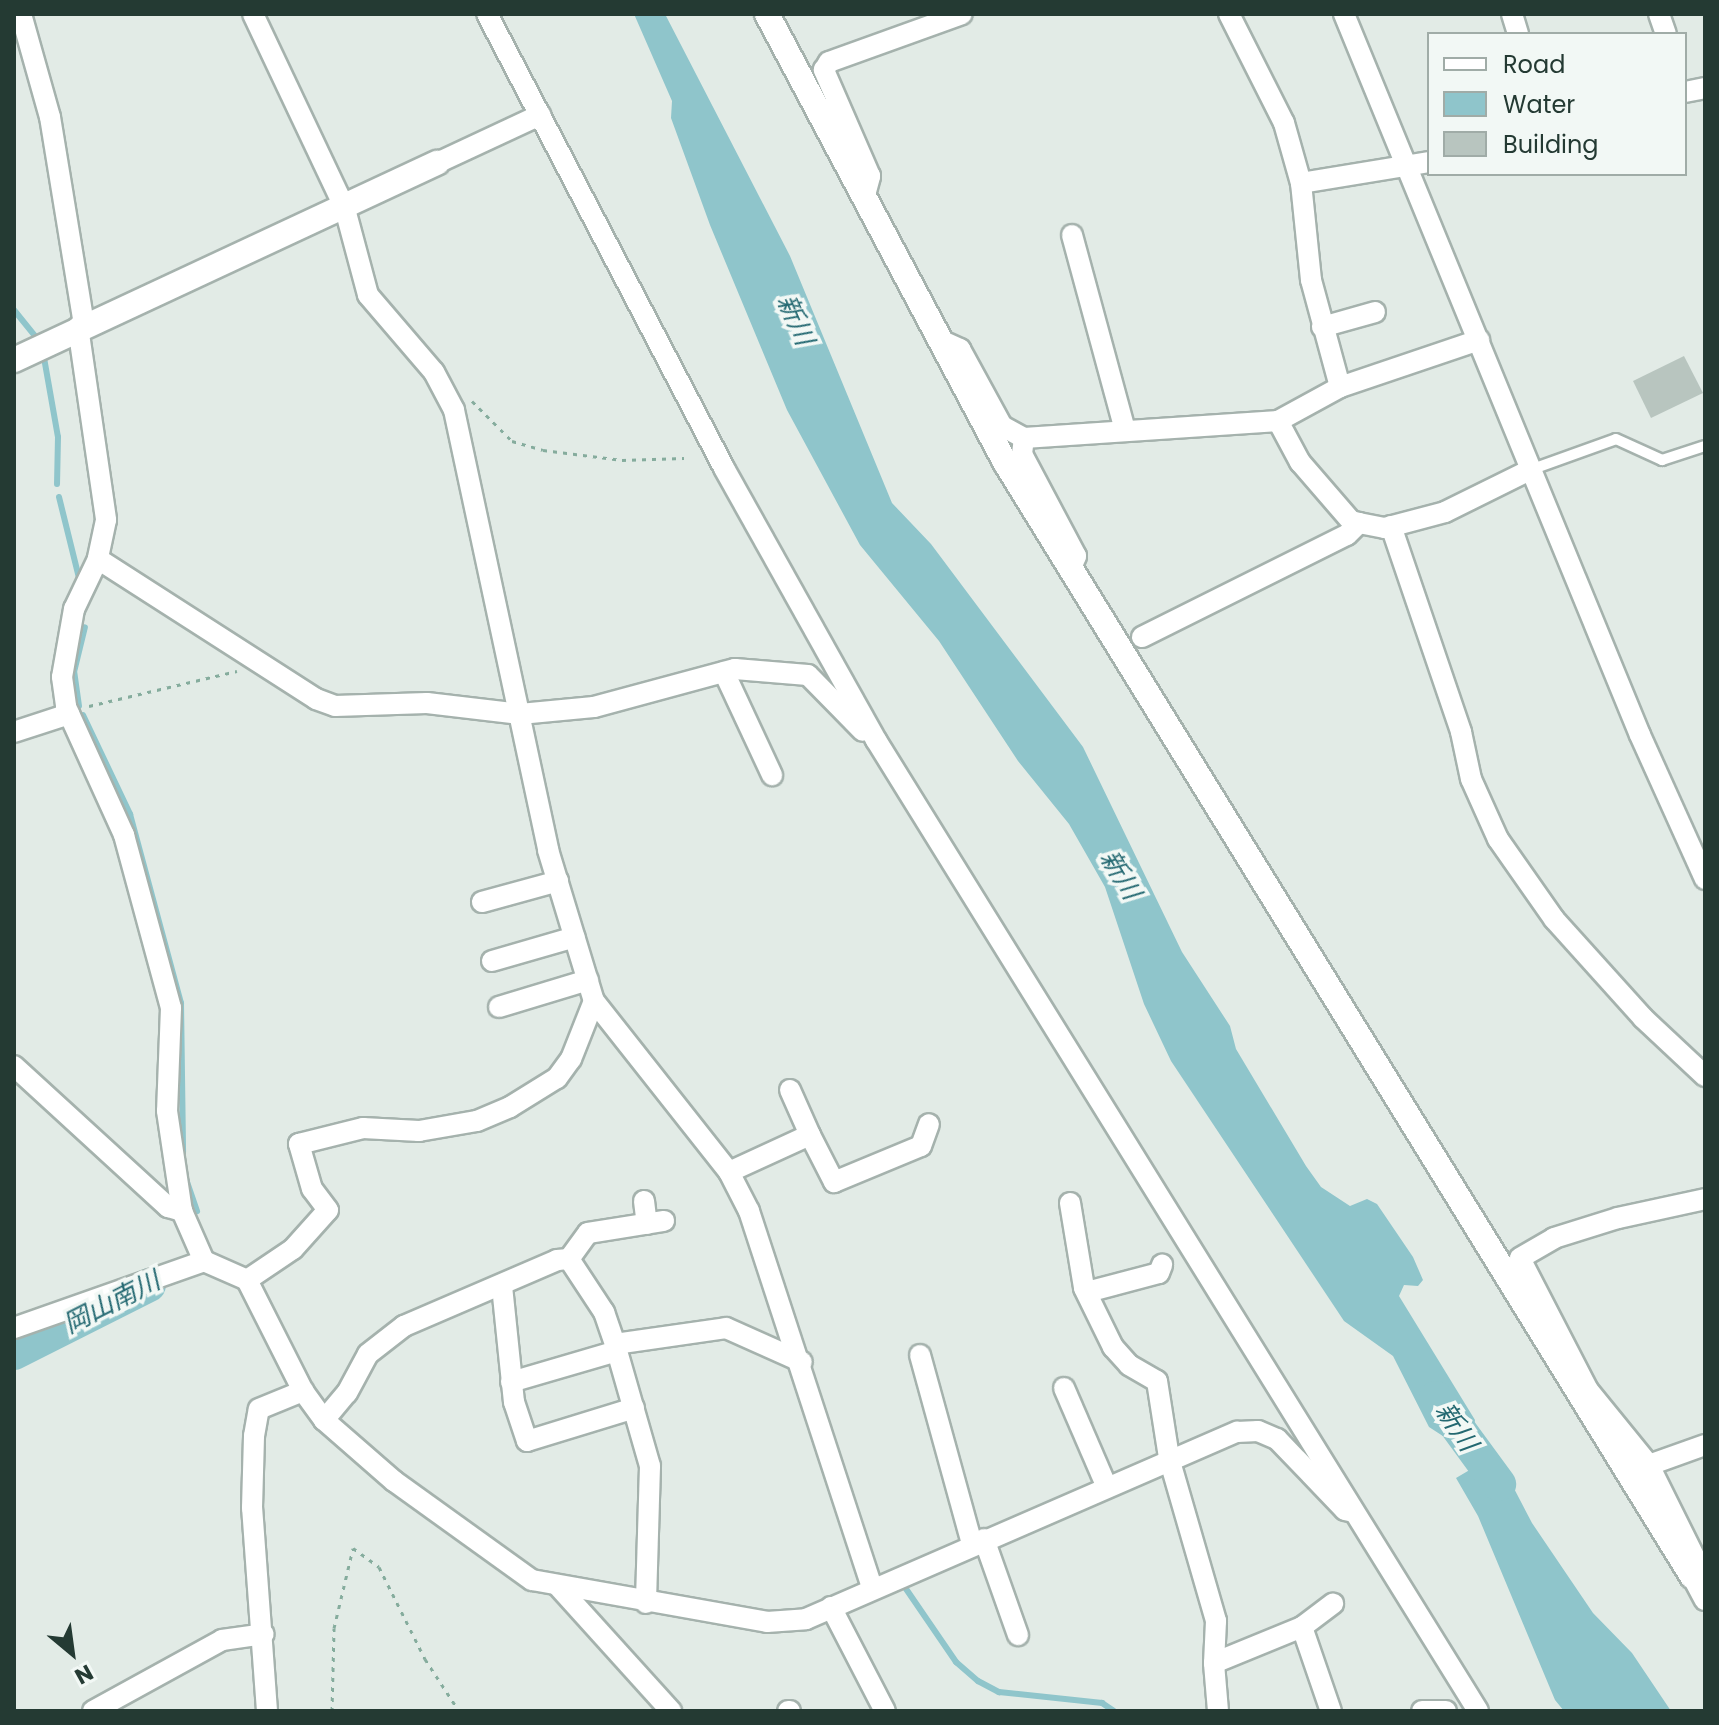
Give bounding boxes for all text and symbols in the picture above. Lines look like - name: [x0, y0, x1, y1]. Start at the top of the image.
- legend: [1427, 32, 1687, 176]
- text: Road: [1503, 48, 1565, 81]
- text: Water: [1503, 88, 1575, 121]
- text: Building: [1503, 128, 1599, 161]
- water label: 新川: [770, 290, 820, 350]
- water label: 新川: [1093, 845, 1147, 905]
- water label: 岡山南川: [59, 1265, 165, 1341]
- water label: 新川: [1429, 1397, 1483, 1457]
- north arrow: [32, 1613, 112, 1693]
- text: N: [69, 1657, 99, 1692]

